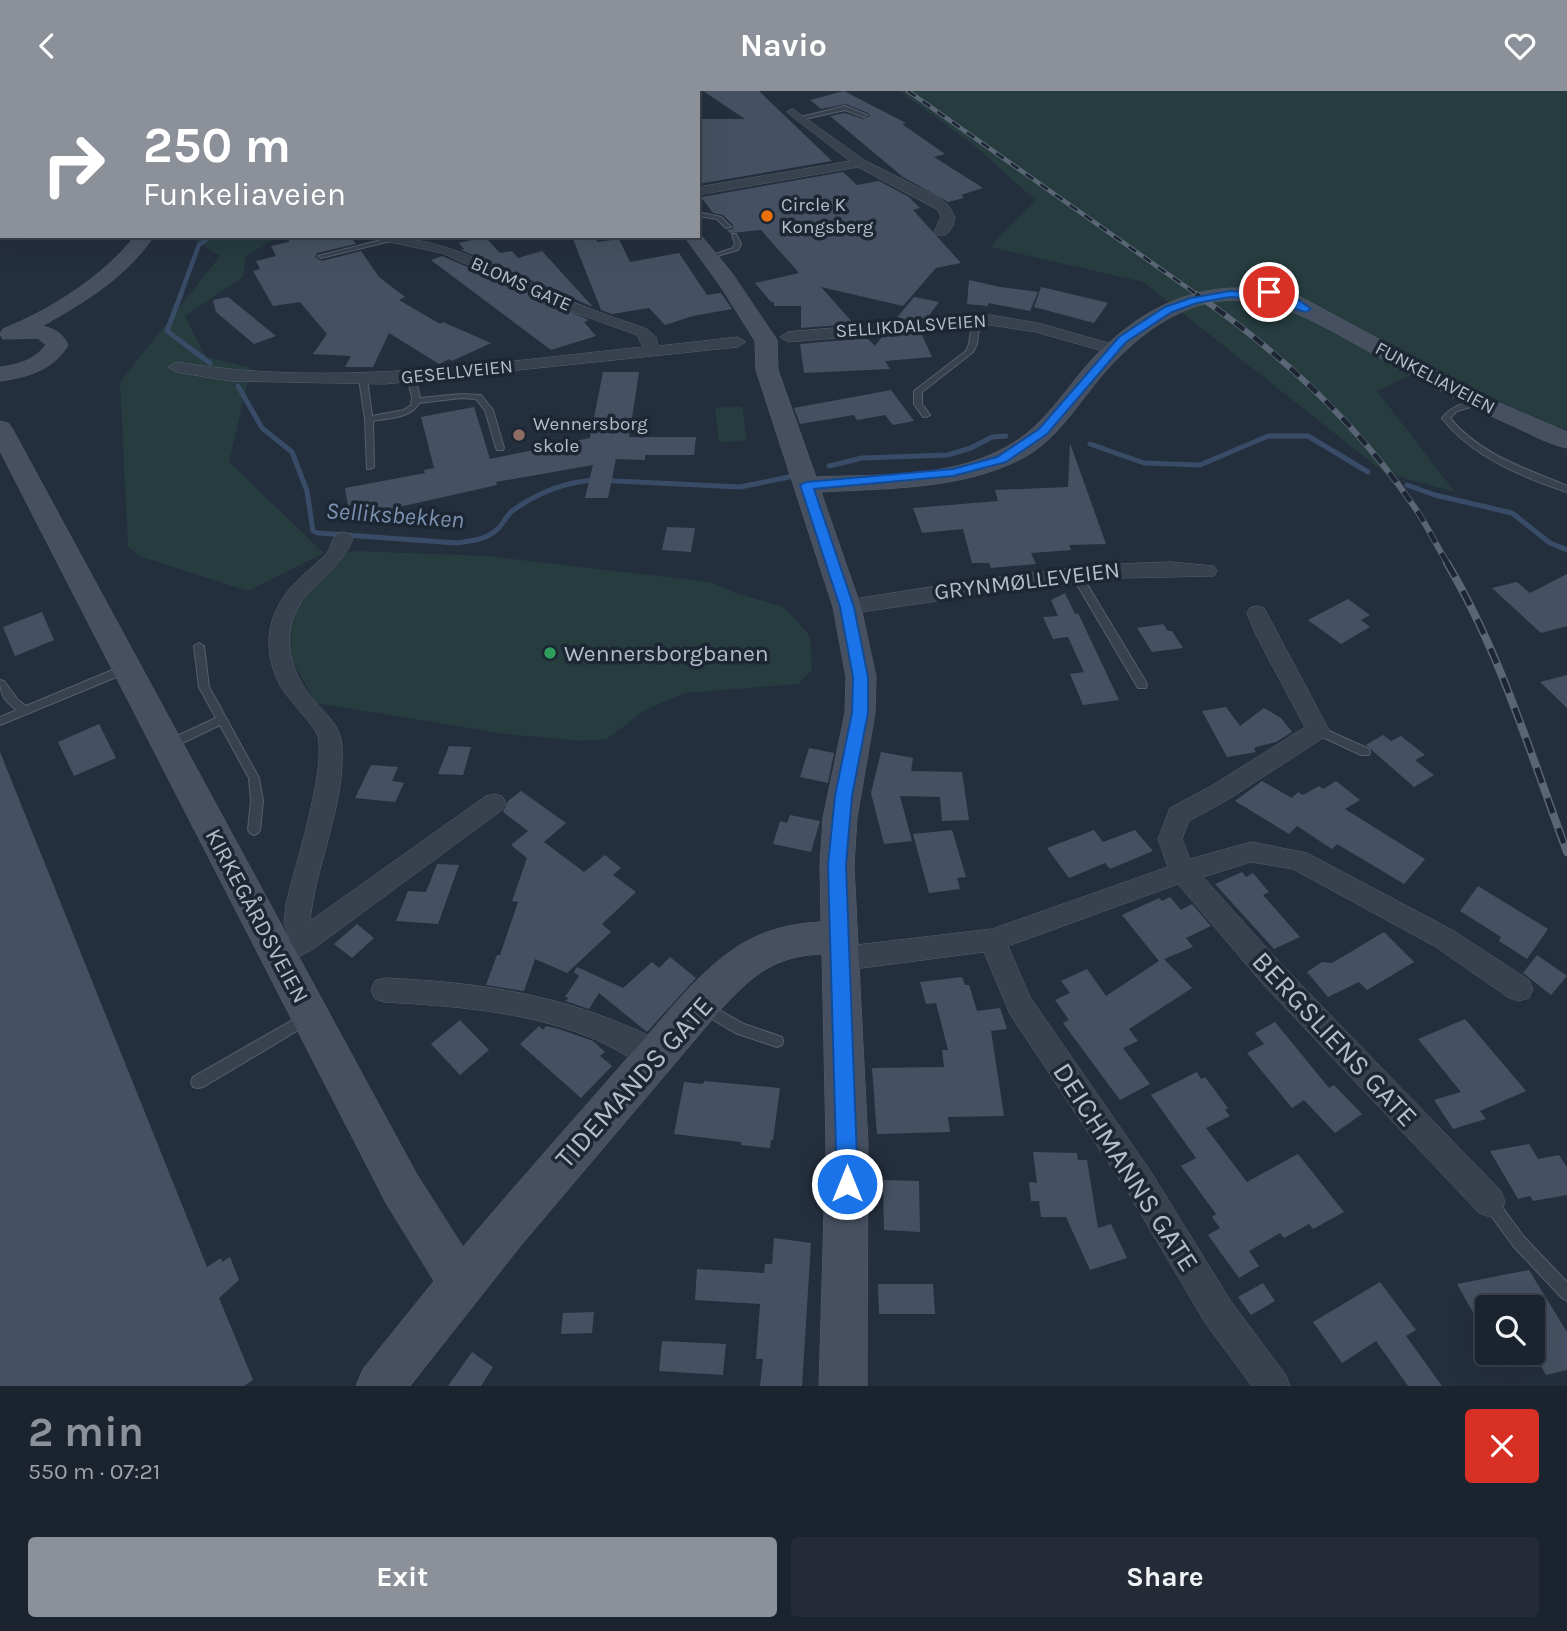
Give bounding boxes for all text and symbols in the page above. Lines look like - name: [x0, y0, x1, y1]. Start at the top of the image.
- icon: back: [28, 27, 66, 65]
- text: Navio: [740, 27, 827, 64]
- icon: heart: [1501, 27, 1539, 65]
- text: 250 m: [143, 117, 291, 174]
- icon: right: [28, 119, 119, 210]
- text: Funkeliaveien: [143, 176, 346, 213]
- place label: Circle K Kongsberg: [781, 194, 874, 238]
- marker: Circle K Kongsberg: [759, 208, 775, 224]
- street label: BLOMS GATE: [467, 252, 575, 316]
- pin: [1239, 262, 1299, 322]
- icon: arrive: [1250, 273, 1288, 311]
- street label: SELLIKDALSVEIEN: [835, 310, 987, 342]
- street label: FUNKELIAVEIEN: [1371, 337, 1499, 419]
- street label: GESELLVEIEN: [400, 355, 514, 389]
- place label: Wennersborg skole: [533, 413, 648, 457]
- marker: Wennersborg skole: [511, 427, 527, 443]
- water label: Selliksbekken: [325, 496, 465, 534]
- street label: GRYNMØLLEVEIEN: [933, 556, 1121, 606]
- place label: Wennersborgbanen: [564, 640, 769, 667]
- marker: Wennersborgbanen: [542, 645, 558, 661]
- street label: KIRKEGÅRDSVEIEN: [200, 824, 314, 1008]
- street label: BERGSLIENS GATE: [1245, 945, 1425, 1133]
- street label: TIDEMANDS GATE: [548, 989, 720, 1175]
- street label: DEICHMANNS GATE: [1046, 1056, 1206, 1278]
- position arrow: [810, 1147, 884, 1221]
- map controls: [1475, 1295, 1545, 1365]
- button: search: [1475, 1295, 1545, 1365]
- text: 2 min: [28, 1407, 144, 1457]
- button: close: [1465, 1409, 1539, 1483]
- text: 550 m · 07:21: [28, 1458, 160, 1485]
- button: Exit: [28, 1537, 777, 1617]
- button: Share: [791, 1537, 1539, 1617]

